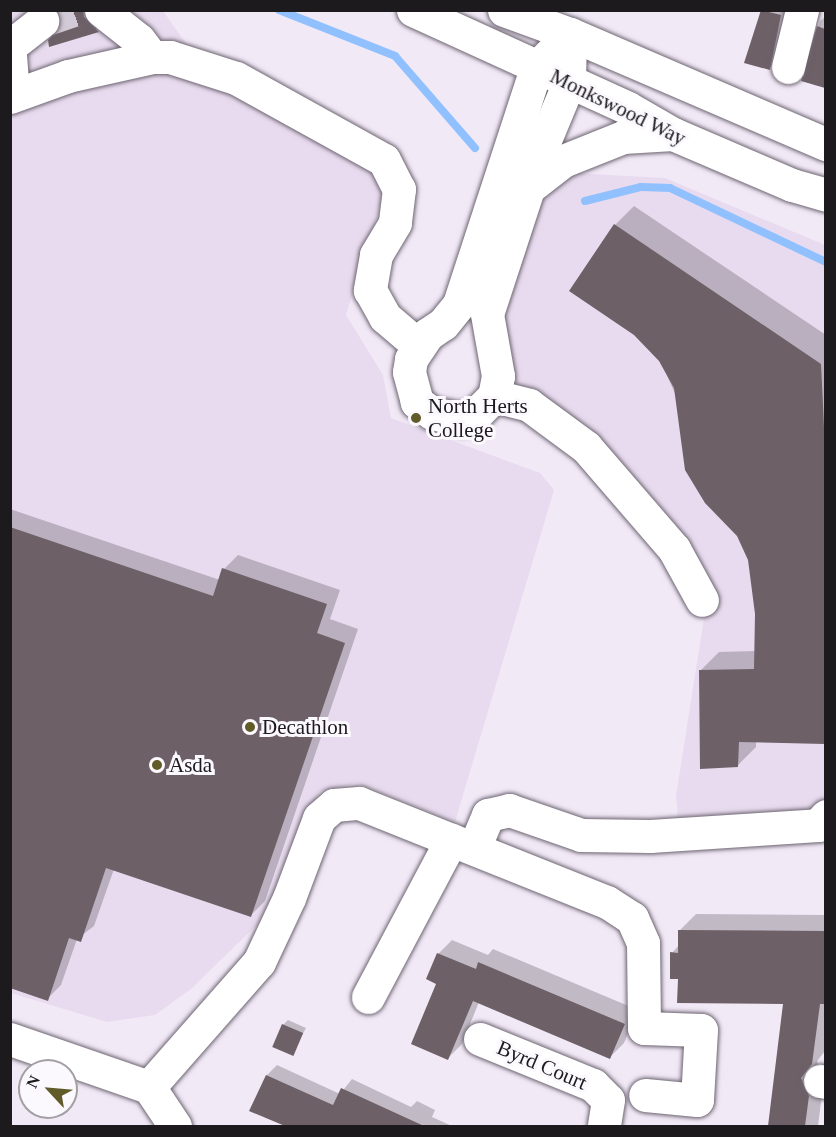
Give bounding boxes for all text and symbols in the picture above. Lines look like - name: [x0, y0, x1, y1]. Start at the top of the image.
- street label: Monkswood Way: [546, 63, 690, 151]
- place label: North Herts College: [428, 393, 528, 443]
- marker: North Herts College: [409, 411, 423, 425]
- place label: Decathlon: [262, 714, 348, 740]
- marker: Decathlon: [243, 720, 257, 734]
- place label: Asda: [169, 752, 212, 778]
- marker: Asda: [150, 758, 164, 772]
- street label: Byrd Court: [493, 1035, 591, 1095]
- north arrow: [18, 1059, 78, 1119]
- text: N: [23, 1073, 43, 1091]

